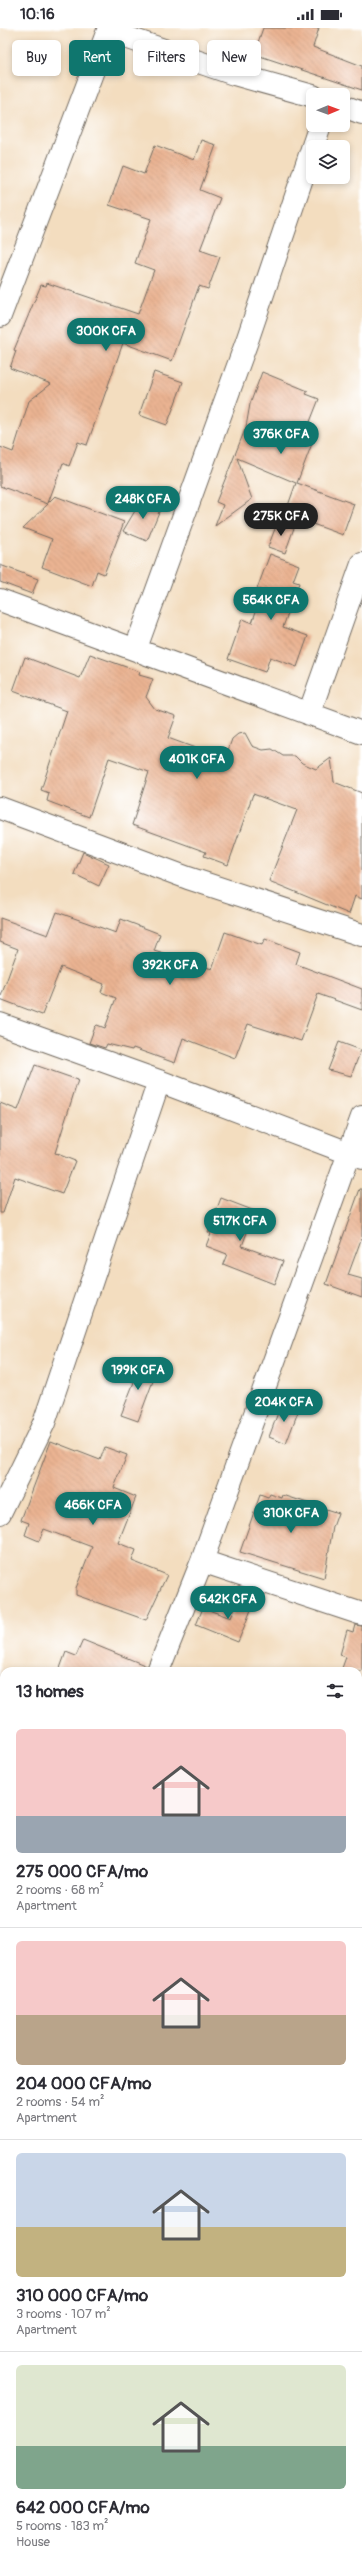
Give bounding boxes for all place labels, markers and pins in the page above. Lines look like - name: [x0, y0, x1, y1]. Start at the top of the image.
- pin: 300K CFA: [65, 318, 147, 352]
- pin: 376K CFA: [240, 421, 322, 455]
- pin: 248K CFA: [102, 486, 184, 520]
- pin: 275K CFA: [240, 503, 322, 537]
- pin: 564K CFA: [230, 587, 312, 621]
- pin: 401K CFA: [156, 746, 238, 780]
- pin: 392K CFA: [129, 952, 211, 986]
- pin: 517K CFA: [199, 1208, 281, 1242]
- pin: 199K CFA: [97, 1357, 179, 1391]
- pin: 204K CFA: [243, 1389, 325, 1423]
- pin: 466K CFA: [52, 1492, 134, 1526]
- pin: 310K CFA: [250, 1500, 332, 1534]
- pin: 642K CFA: [187, 1586, 269, 1620]

